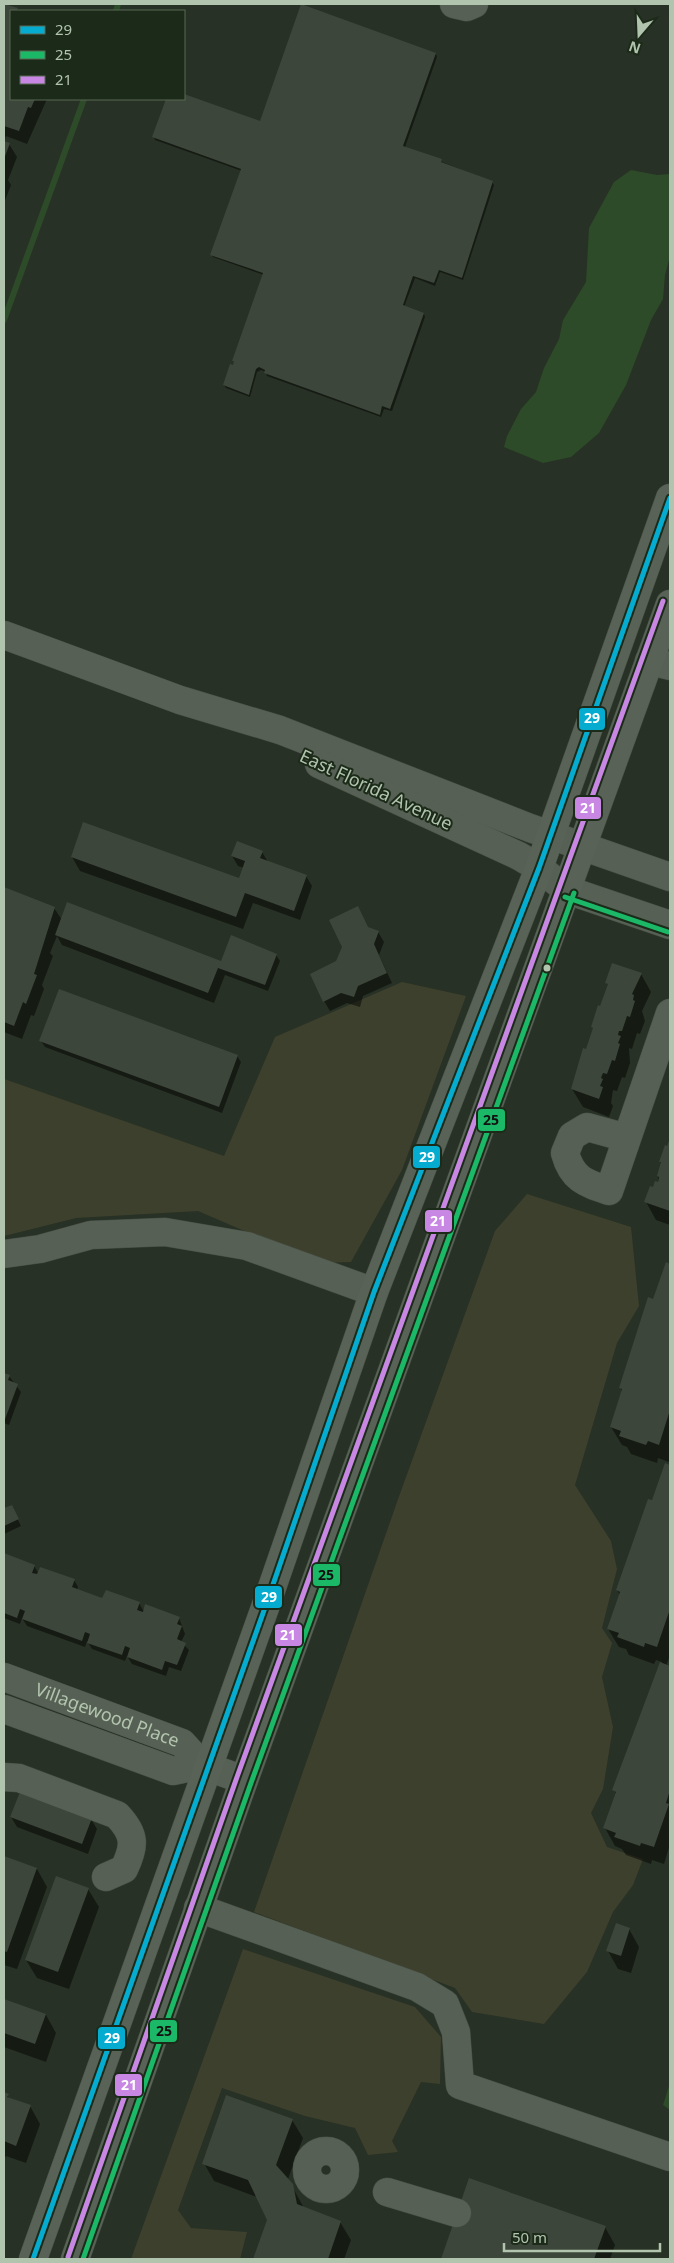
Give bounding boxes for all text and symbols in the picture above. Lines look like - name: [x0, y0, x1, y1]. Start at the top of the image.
- legend: [10, 10, 185, 100]
- north arrow: [614, 10, 664, 60]
- text: 29: [55, 19, 72, 39]
- text: N: [626, 37, 643, 59]
- text: 25: [55, 44, 72, 64]
- text: 21: [55, 69, 72, 89]
- line badge: 29: [578, 707, 606, 731]
- text: 29: [584, 708, 600, 727]
- street label: East Florida Avenue: [296, 743, 457, 835]
- line badge: 21: [574, 796, 602, 820]
- text: 21: [580, 798, 596, 817]
- unlabelled marker: [542, 963, 552, 973]
- line badge: 25: [477, 1108, 506, 1132]
- text: 25: [483, 1110, 499, 1129]
- line badge: 29: [412, 1145, 441, 1169]
- text: 29: [419, 1147, 435, 1166]
- line badge: 21: [424, 1209, 453, 1233]
- text: 21: [430, 1211, 446, 1230]
- line badge: 25: [312, 1563, 341, 1587]
- text: 25: [318, 1565, 334, 1584]
- line badge: 29: [254, 1585, 283, 1609]
- text: 29: [261, 1587, 277, 1606]
- line badge: 21: [274, 1623, 303, 1647]
- text: 21: [280, 1625, 296, 1644]
- street label: Villagewood Place: [32, 1677, 183, 1752]
- line badge: 25: [149, 2019, 178, 2043]
- text: 25: [156, 2021, 172, 2040]
- line badge: 29: [97, 2026, 126, 2050]
- text: 29: [104, 2028, 120, 2047]
- line badge: 21: [114, 2073, 143, 2097]
- text: 21: [121, 2075, 137, 2094]
- scale bar: [504, 2220, 660, 2252]
- text: 50 m: [512, 2227, 547, 2247]

